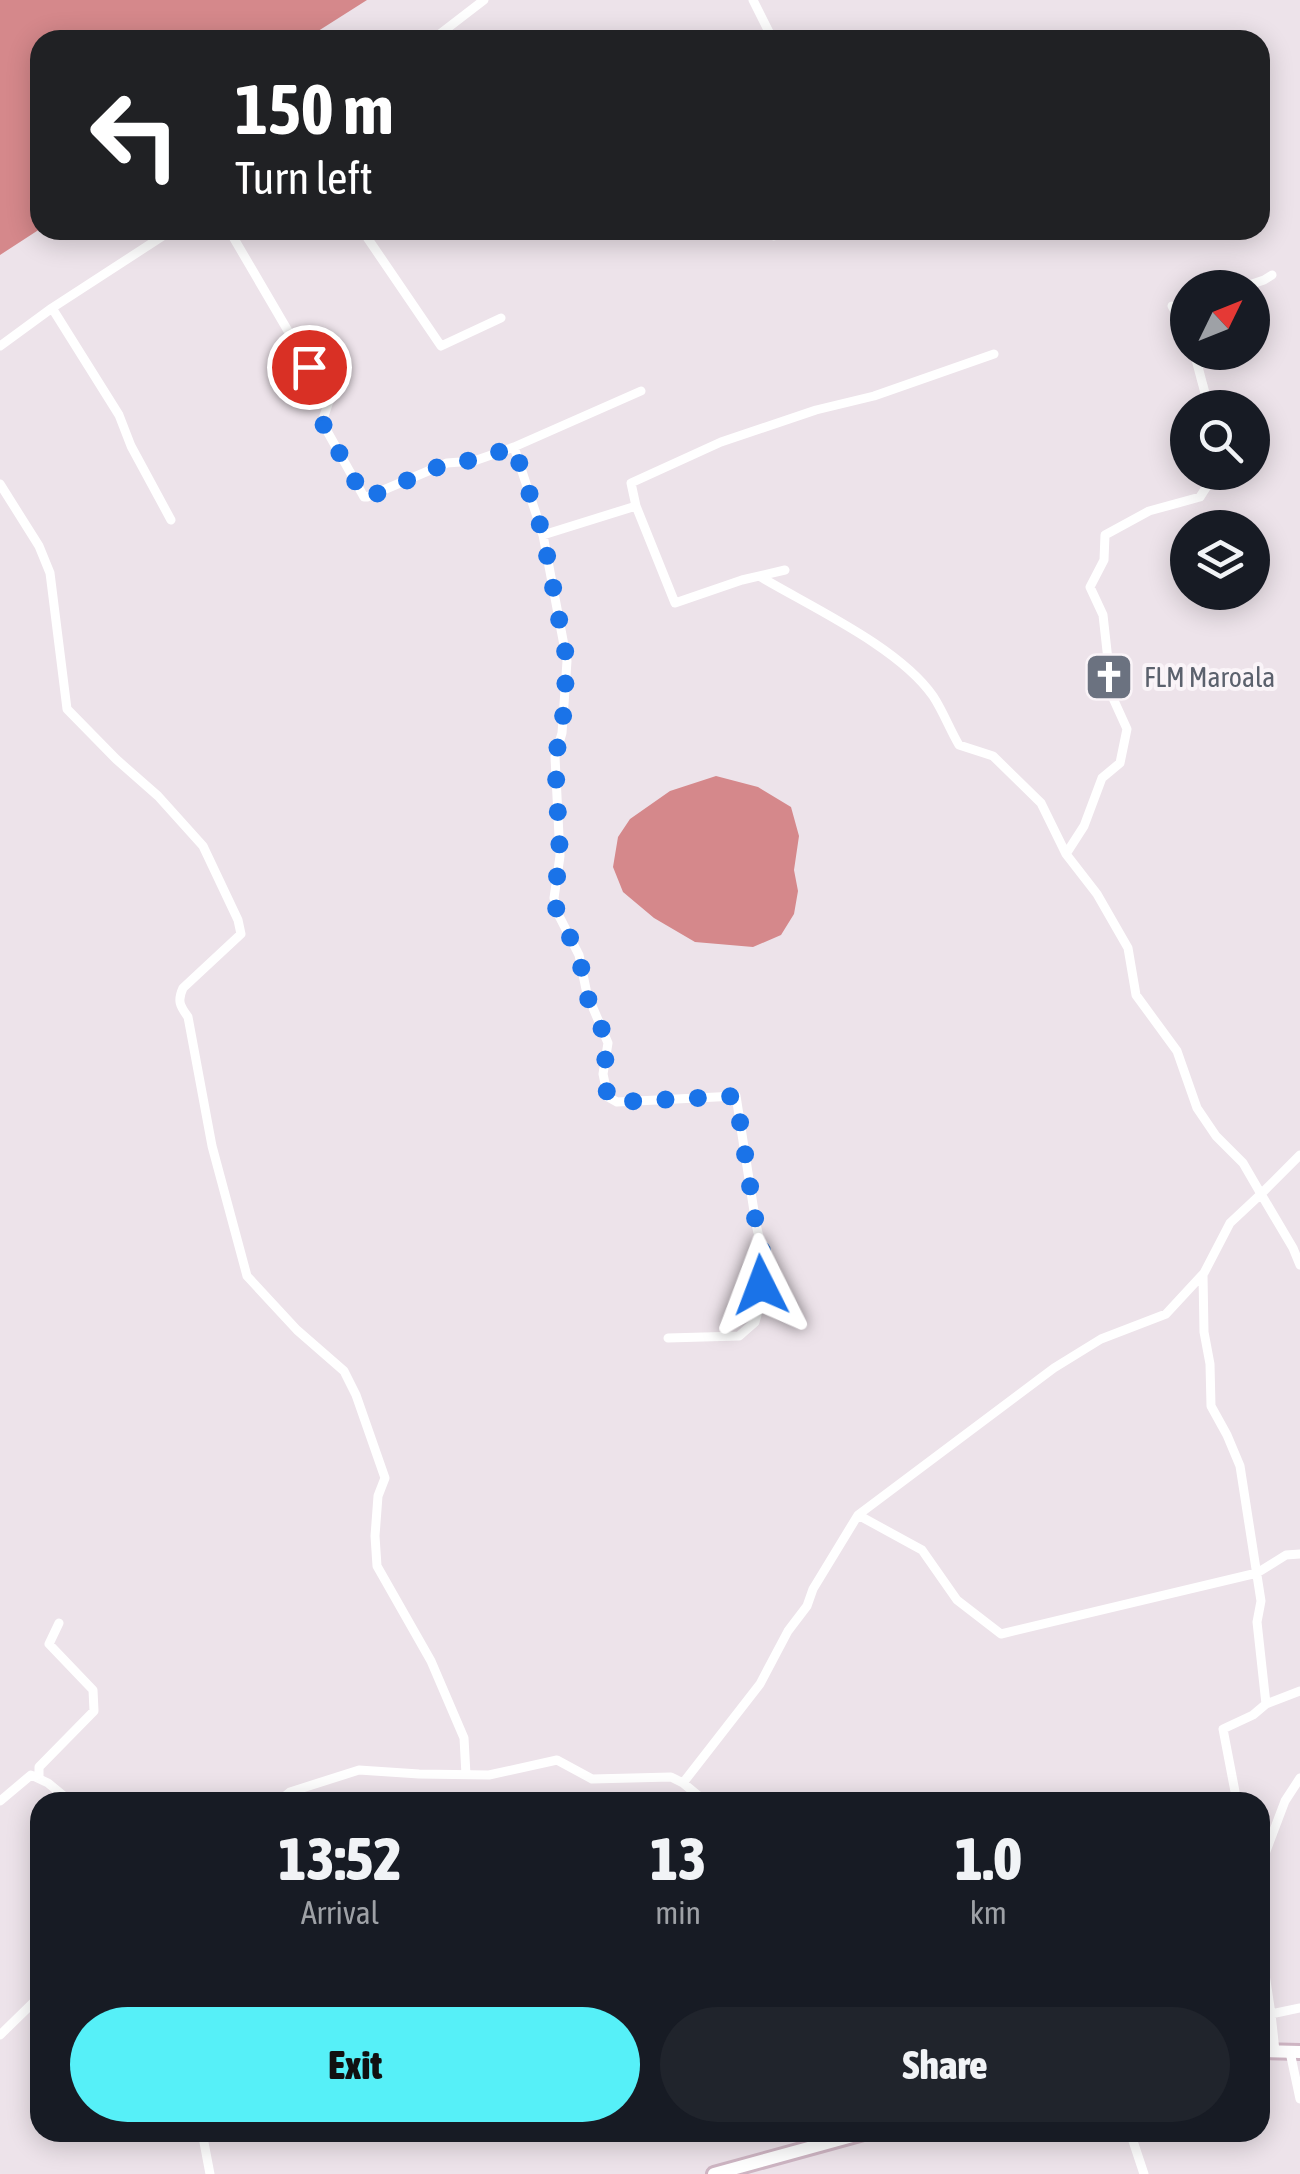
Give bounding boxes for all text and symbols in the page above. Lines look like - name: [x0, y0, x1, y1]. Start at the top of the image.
- text: 150 m: [235, 69, 394, 149]
- icon: left: [70, 70, 200, 200]
- text: Turn left: [235, 152, 373, 204]
- north arrow: [1170, 270, 1270, 370]
- map controls: [1170, 270, 1270, 610]
- pin: [267, 325, 352, 410]
- icon: arrive: [282, 340, 337, 395]
- button: search: [1170, 390, 1270, 490]
- button: layers: [1170, 510, 1270, 610]
- church icon: FLM Maroala: [1083, 651, 1135, 703]
- place label: FLM Maroala: [1144, 661, 1275, 693]
- position arrow: [709, 1233, 813, 1337]
- text: 13:52: [278, 1824, 402, 1893]
- text: 13: [650, 1824, 706, 1893]
- text: 1.0: [955, 1824, 1022, 1893]
- text: Arrival: [301, 1894, 379, 1931]
- text: min: [655, 1894, 701, 1931]
- text: km: [970, 1894, 1007, 1931]
- button: Exit: [70, 2007, 640, 2122]
- button: Share: [660, 2007, 1230, 2122]

